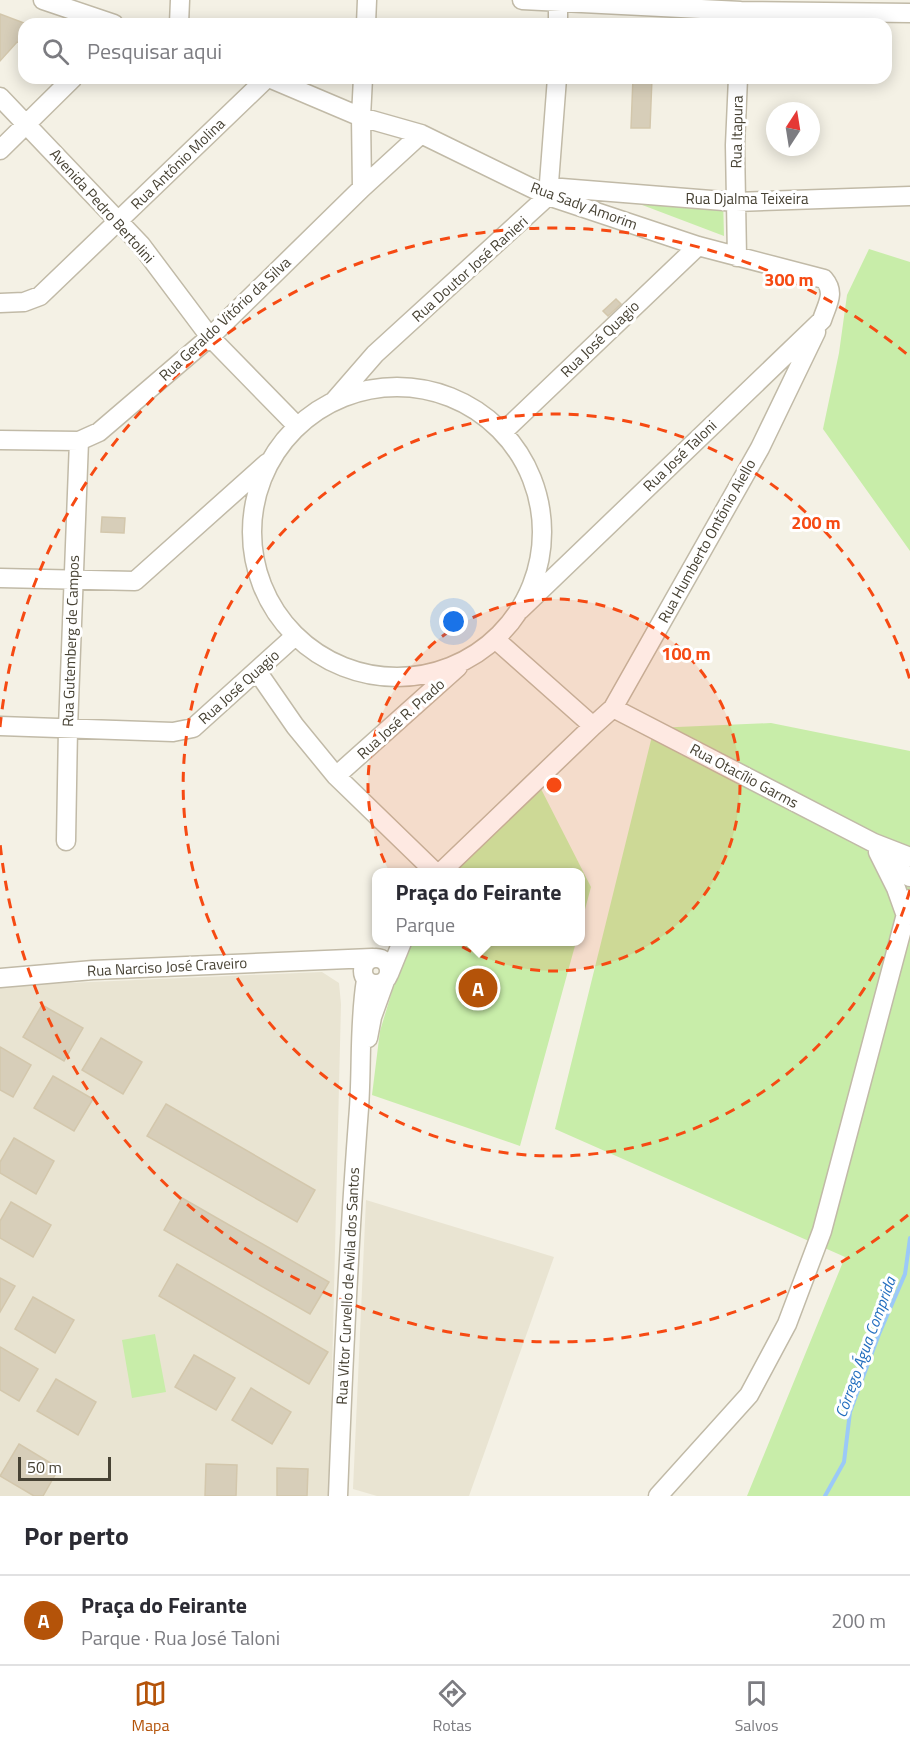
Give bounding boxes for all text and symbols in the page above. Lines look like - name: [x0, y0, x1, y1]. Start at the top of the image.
- search box: [18, 18, 892, 84]
- text: Pesquisar aqui: [87, 34, 222, 68]
- icon: search: [39, 35, 72, 68]
- street label: Rua Itapura: [724, 95, 749, 169]
- north arrow: [766, 102, 820, 156]
- street label: Rua Antônio Molina: [125, 112, 230, 215]
- street label: Avenida Pedro Bertolini: [45, 143, 160, 268]
- street label: Rua Sady Amorim: [527, 175, 641, 236]
- street label: Rua Djalma Teixeira: [686, 187, 809, 210]
- street label: Rua Doutor José Ranieri: [406, 210, 533, 327]
- street label: Rua Geraldo Vitório da Silva: [153, 251, 296, 386]
- text: 300 m: [764, 266, 814, 293]
- street label: Rua José Quagio: [555, 295, 644, 382]
- street label: Rua José Taloni: [638, 414, 722, 497]
- street label: Rua Humberto Ontõnio Aiello: [652, 455, 761, 627]
- text: 200 m: [791, 509, 841, 536]
- street label: Rua Gutemberg de Campos: [56, 555, 85, 727]
- your location: [439, 607, 468, 636]
- text: 100 m: [661, 640, 711, 667]
- street label: Rua José Quagio: [193, 644, 284, 729]
- street label: Rua José R. Prado: [352, 673, 450, 764]
- street label: Rua Otacílio Garms: [686, 737, 803, 814]
- centre of rings: [544, 775, 564, 795]
- popup: [372, 868, 585, 946]
- text: Praça do Feirante: [396, 875, 561, 909]
- text: Parque: [396, 909, 455, 940]
- street label: Rua Narciso José Craveiro: [86, 951, 248, 982]
- pin: A: [458, 966, 498, 1010]
- street label: Rua Vitor Curvello de Avila dos Santos: [330, 1167, 365, 1405]
- water label: Córrego Água Comprida: [828, 1272, 902, 1421]
- scale bar: [18, 1454, 111, 1482]
- text: 50 m: [27, 1455, 62, 1479]
- text: Por perto: [24, 1516, 129, 1555]
- text: Praça do Feirante: [81, 1588, 247, 1622]
- text: A: [37, 1605, 50, 1636]
- text: 200 m: [831, 1605, 886, 1636]
- text: Parque · Rua José Taloni: [81, 1622, 280, 1653]
- tab: Mapa: [132, 1677, 169, 1737]
- tab: Rotas: [432, 1677, 472, 1737]
- tab: Salvos: [735, 1677, 778, 1737]

